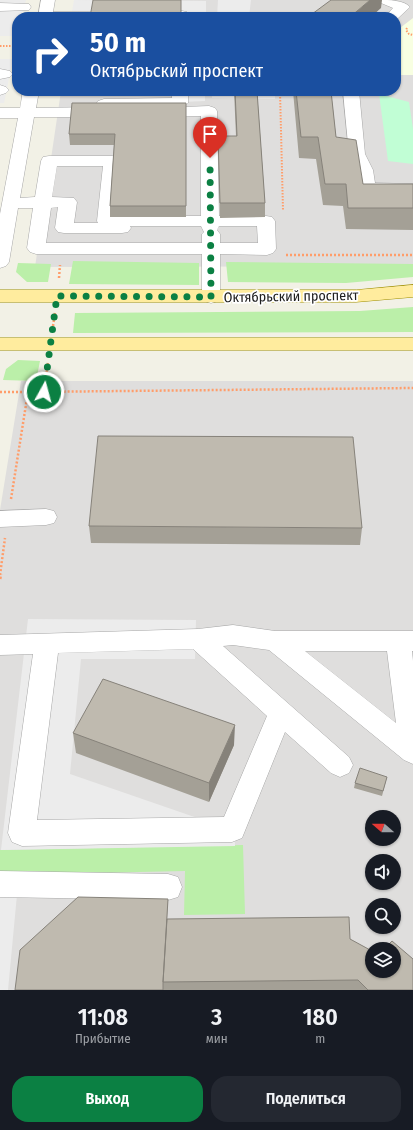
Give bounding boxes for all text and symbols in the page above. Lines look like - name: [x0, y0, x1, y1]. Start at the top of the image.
- text: 50 m: [90, 26, 146, 59]
- icon: right: [24, 28, 76, 80]
- text: Октябрьский проспект: [90, 60, 263, 82]
- pin: [193, 117, 227, 158]
- icon: arrive: [199, 123, 221, 145]
- street label: Октябрьский проспект: [224, 287, 359, 306]
- position arrow: [23, 371, 65, 413]
- north arrow: [365, 810, 401, 846]
- map controls: [365, 810, 401, 978]
- button: sound: [365, 854, 401, 890]
- button: search: [365, 898, 401, 934]
- button: layers: [365, 942, 401, 978]
- text: 11:08: [78, 1003, 128, 1031]
- text: 3: [211, 1003, 222, 1031]
- text: 180: [303, 1003, 338, 1031]
- text: Прибытие: [75, 1031, 131, 1046]
- text: мин: [206, 1031, 228, 1046]
- text: m: [315, 1031, 325, 1046]
- button: Выход: [12, 1076, 203, 1122]
- button: Поделиться: [211, 1076, 401, 1122]

